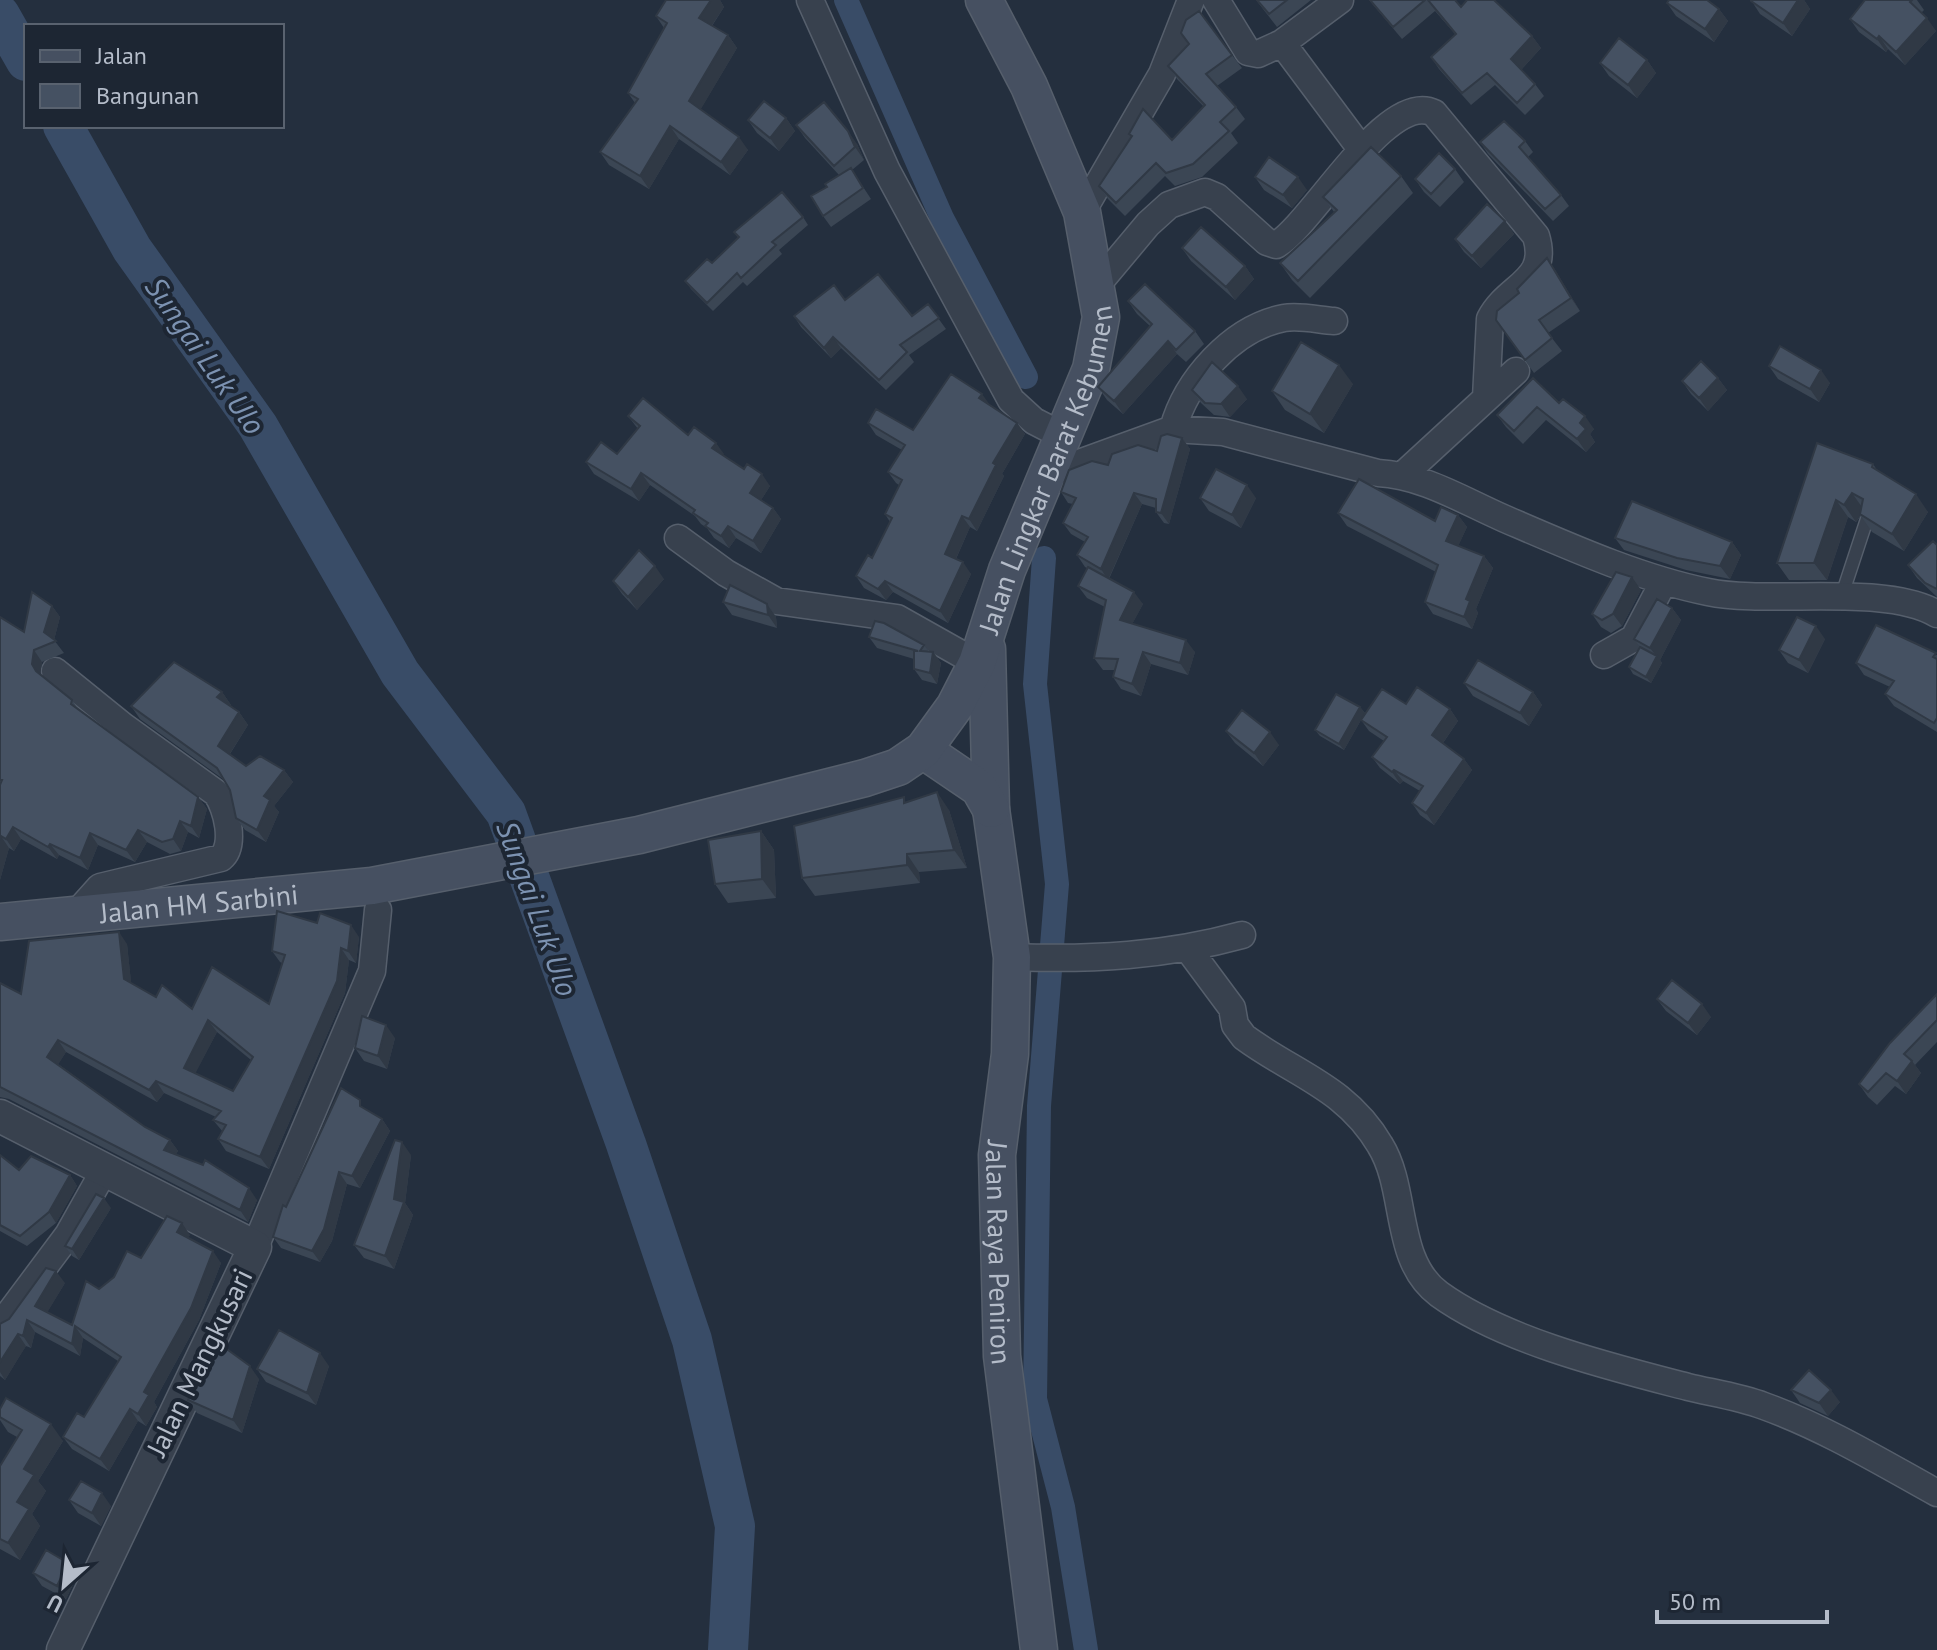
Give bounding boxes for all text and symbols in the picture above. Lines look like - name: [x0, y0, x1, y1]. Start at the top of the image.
- legend: [24, 24, 284, 128]
- text: Jalan: [95, 40, 147, 71]
- text: Bangunan: [96, 80, 199, 111]
- water label: Sungai Luk Ulo: [137, 268, 275, 442]
- street label: Jalan Lingkar Barat Kebumen: [969, 303, 1120, 639]
- water label: Sungai Luk Ulo: [488, 815, 588, 1001]
- street label: Jalan HM Sarbini: [97, 875, 300, 931]
- street label: Jalan Raya Peniron: [978, 1138, 1021, 1366]
- street label: Jalan Mangkusari: [137, 1262, 260, 1463]
- north arrow: [24, 1546, 104, 1626]
- scale bar: [1657, 1574, 1827, 1624]
- text: 50 m: [1669, 1586, 1721, 1617]
- text: U: [42, 1588, 67, 1619]

